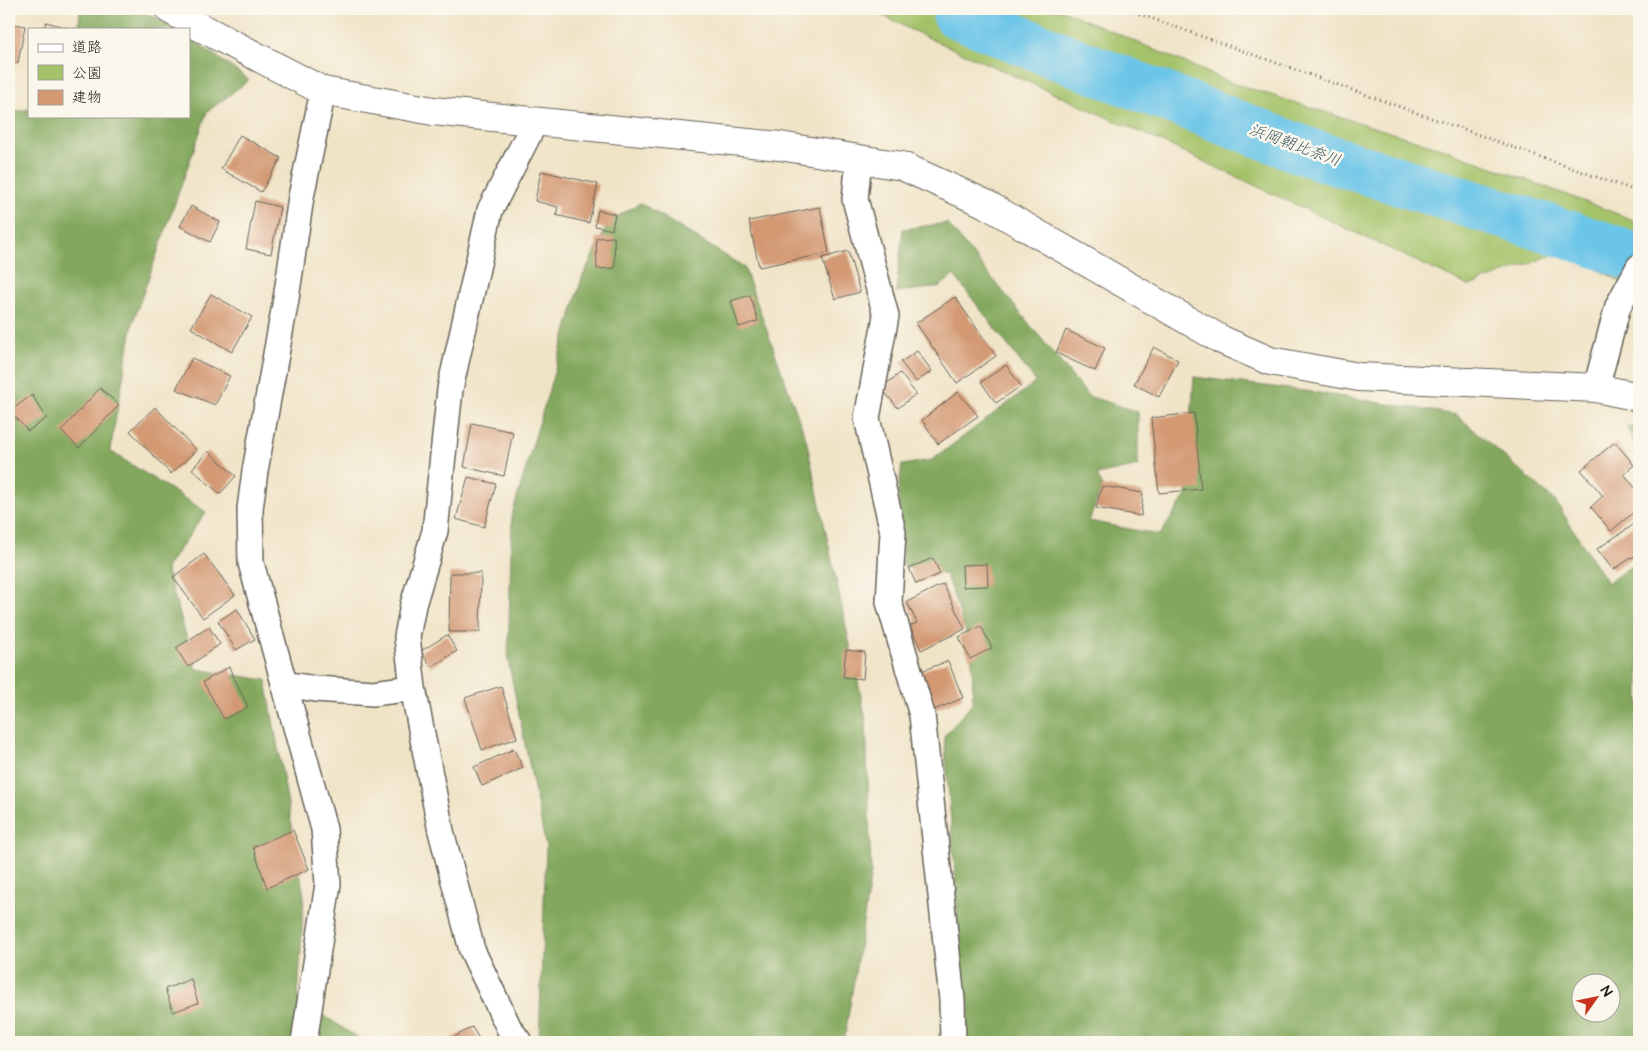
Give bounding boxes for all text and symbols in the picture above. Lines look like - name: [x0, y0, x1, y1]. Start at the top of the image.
- legend: [28, 28, 190, 118]
- text: 道路: [72, 37, 102, 58]
- text: 公園: [72, 63, 102, 84]
- text: 建物: [72, 87, 102, 108]
- water label: 浜岡朝比奈川: [1246, 118, 1344, 172]
- north arrow: [1570, 974, 1620, 1024]
- text: N: [1595, 982, 1617, 1001]

